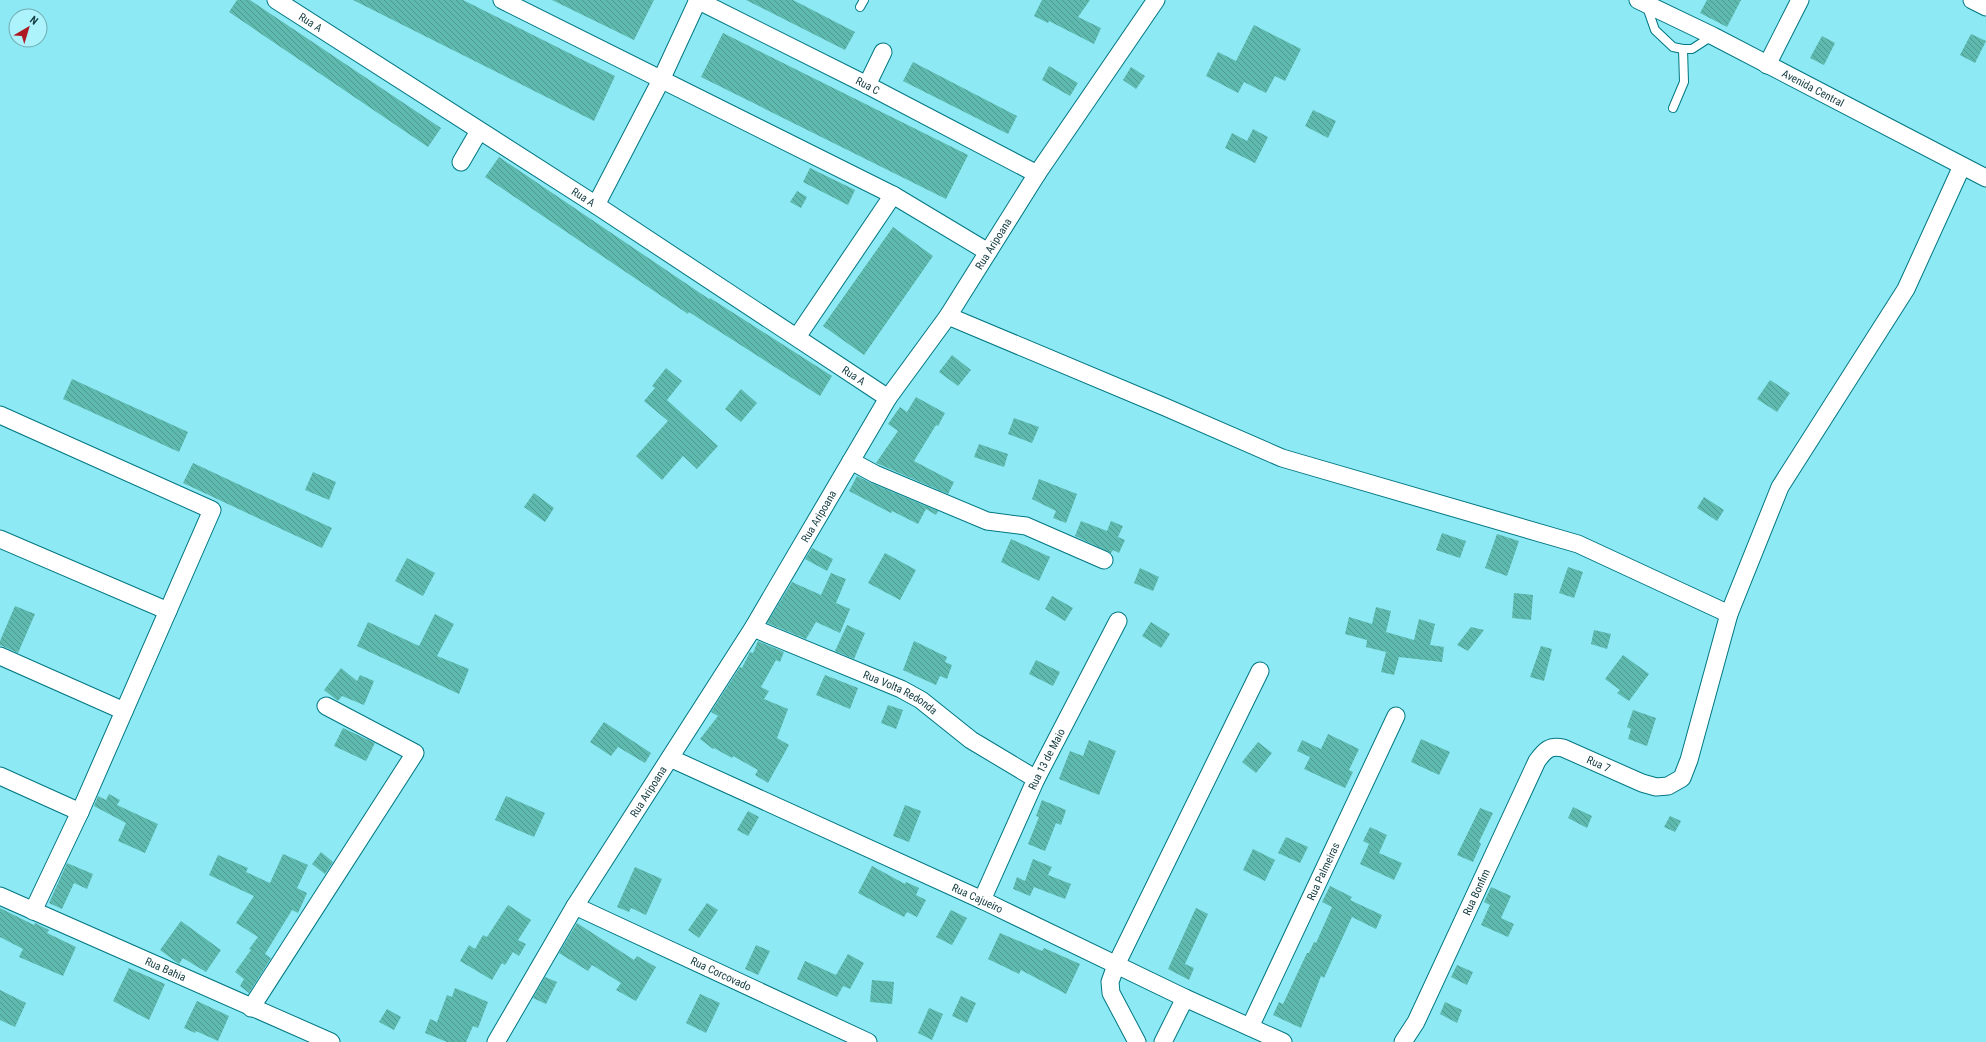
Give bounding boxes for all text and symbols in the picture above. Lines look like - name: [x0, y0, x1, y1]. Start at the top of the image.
- north arrow: [8, 8, 48, 48]
- street label: Rua A: [296, 10, 325, 35]
- text: N: [27, 13, 41, 28]
- street label: Avenida Central: [1780, 67, 1846, 110]
- street label: Rua C: [853, 74, 882, 97]
- street label: Rua A: [569, 185, 598, 210]
- street label: Rua Aripoana: [973, 216, 1015, 272]
- street label: Rua A: [839, 363, 868, 389]
- street label: Rua Aripoana: [799, 488, 839, 545]
- street label: Rua Volta Redonda: [861, 668, 940, 717]
- street label: Rua 13 de Maio: [1026, 726, 1068, 792]
- street label: Rua 7: [1585, 753, 1612, 775]
- street label: Rua Aripoana: [627, 764, 670, 820]
- street label: Rua Palmeiras: [1304, 841, 1343, 902]
- street label: Rua Bonfim: [1460, 867, 1493, 918]
- street label: Rua Cajueiro: [950, 881, 1005, 916]
- street label: Rua Bahia: [143, 955, 188, 984]
- street label: Rua Corcovado: [688, 955, 754, 994]

